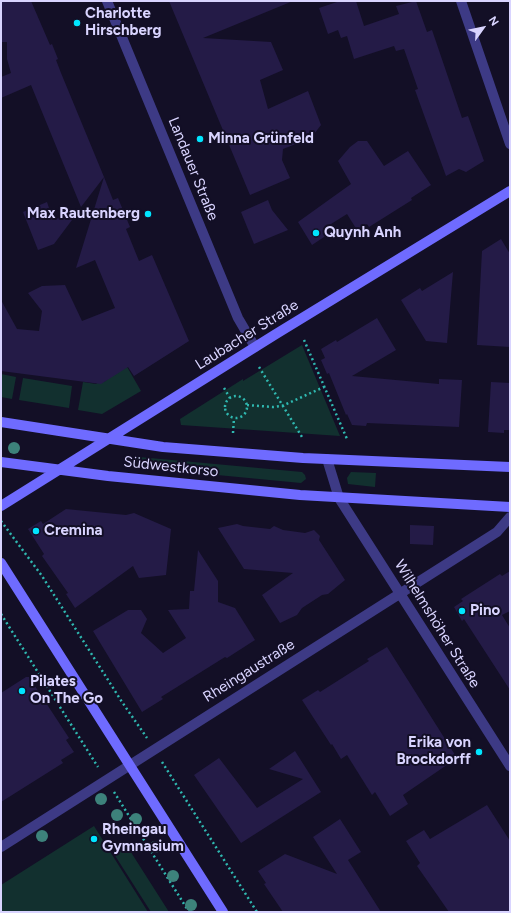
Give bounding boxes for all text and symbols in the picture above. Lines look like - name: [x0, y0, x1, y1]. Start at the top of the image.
- place label: Charlotte Hirschberg: [85, 5, 162, 40]
- north arrow: [463, 8, 503, 48]
- text: N: [486, 14, 501, 28]
- marker: Charlotte Hirschberg: [72, 18, 82, 28]
- street label: Landauer Straße: [164, 115, 222, 223]
- place label: Minna Grünfeld: [208, 130, 314, 148]
- marker: Minna Grünfeld: [195, 134, 205, 144]
- place label: Max Rautenberg: [27, 205, 140, 223]
- marker: Max Rautenberg: [143, 209, 153, 219]
- place label: Quynh Anh: [324, 224, 401, 242]
- marker: Quynh Anh: [311, 228, 321, 238]
- street label: Laubacher Straße: [192, 296, 302, 374]
- street label: Südwestkorso: [123, 453, 219, 481]
- place label: Cremina: [44, 522, 102, 540]
- marker: Cremina: [31, 526, 41, 536]
- street label: Wilhelmshöher Straße: [390, 557, 484, 691]
- place label: Pino: [470, 602, 500, 620]
- marker: Pino: [457, 606, 467, 616]
- street label: Rheingaustraße: [200, 636, 298, 706]
- place label: Pilates On The Go: [30, 673, 103, 708]
- marker: Pilates On The Go: [17, 686, 27, 696]
- place label: Erika von Brockdorff: [396, 734, 471, 769]
- marker: Erika von Brockdorff: [474, 747, 484, 757]
- place label: Rheingau Gymnasium: [102, 821, 184, 856]
- marker: Rheingau Gymnasium: [89, 834, 99, 844]

